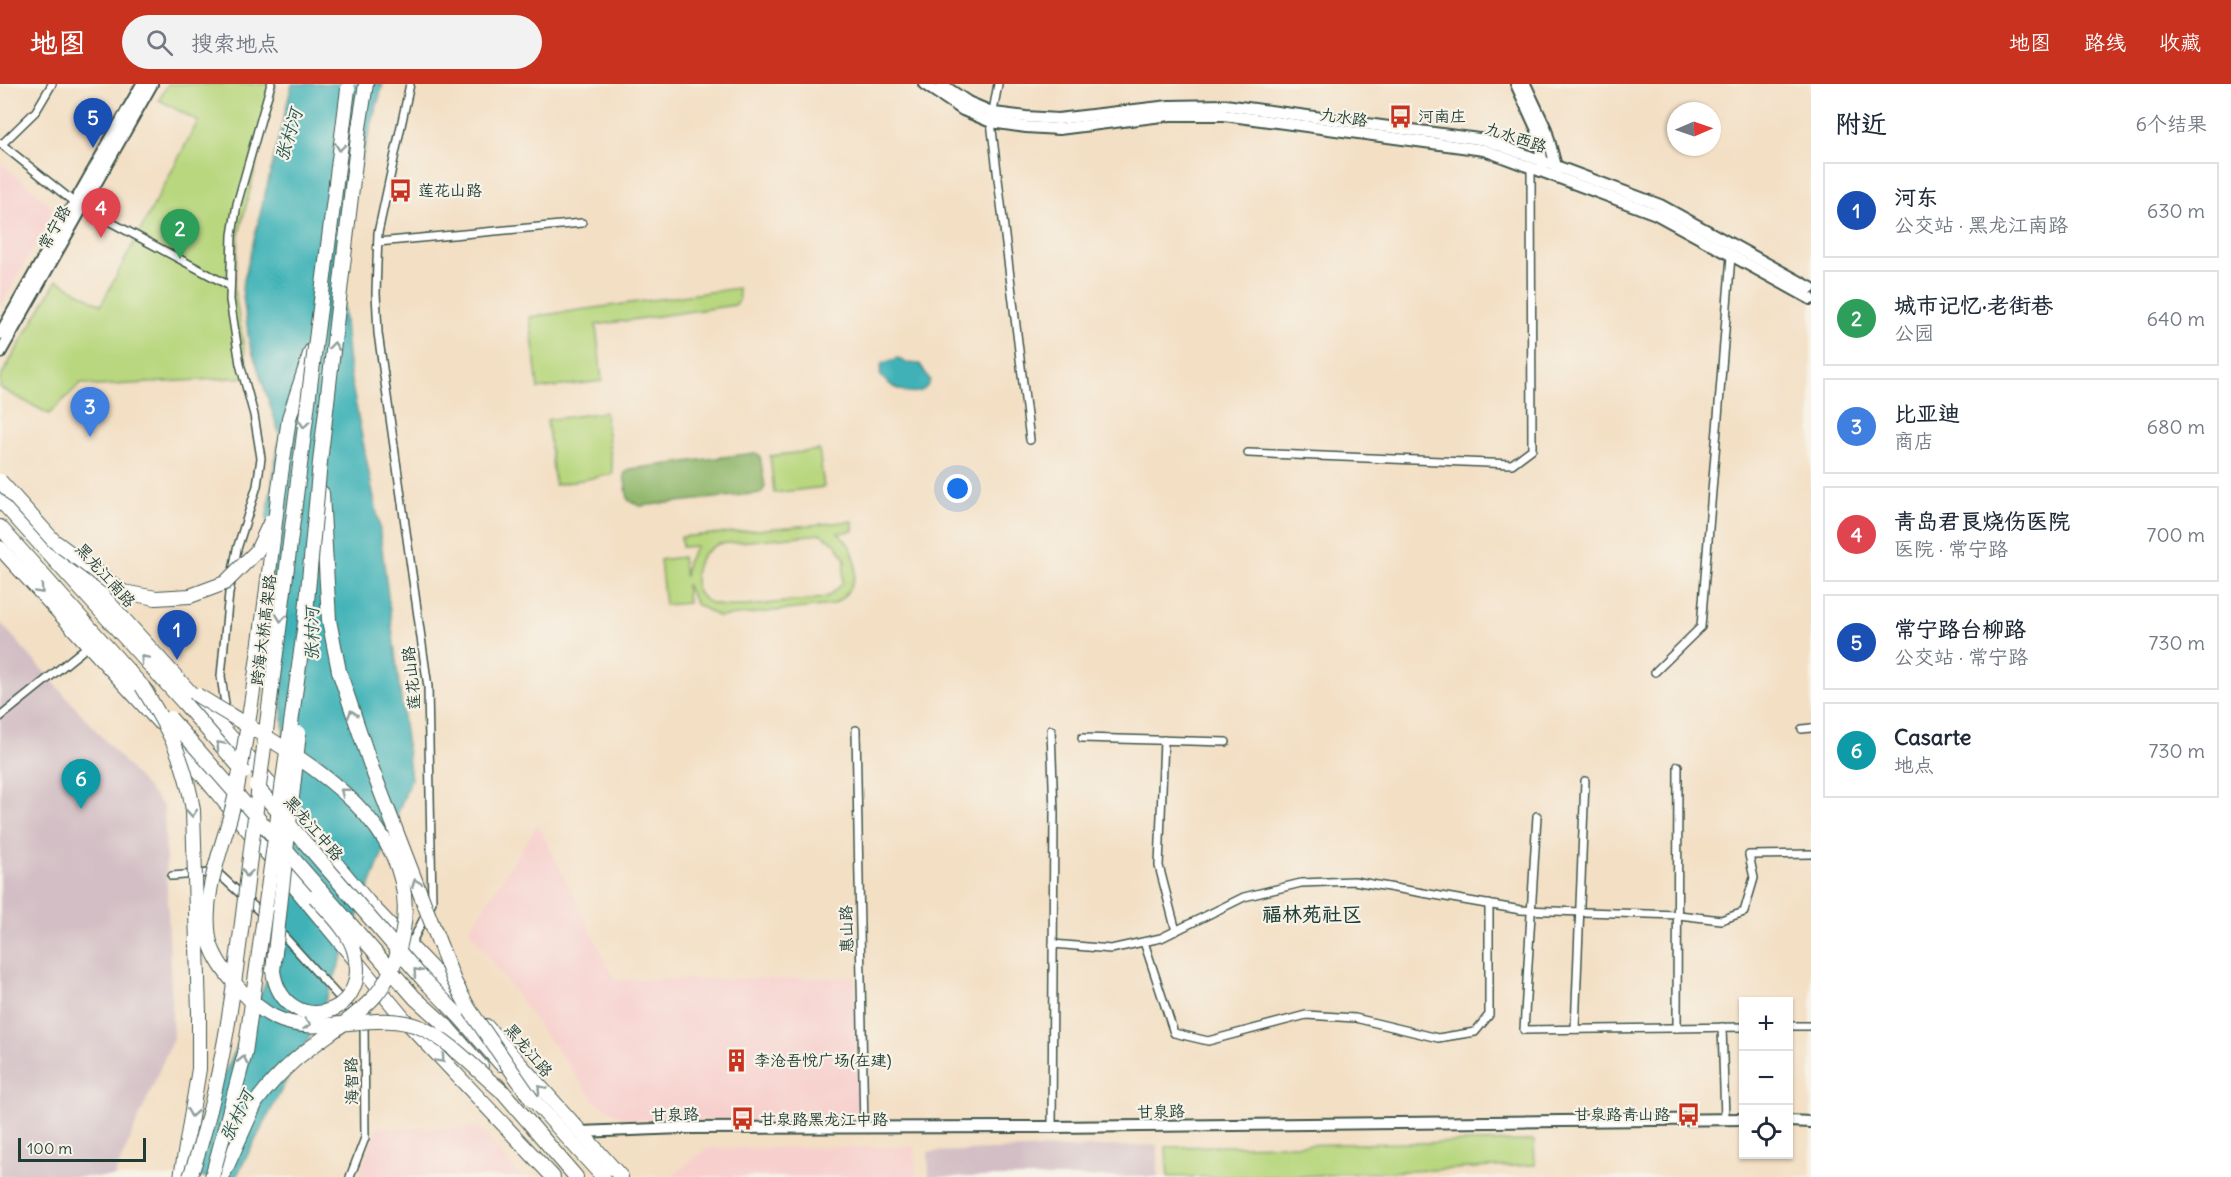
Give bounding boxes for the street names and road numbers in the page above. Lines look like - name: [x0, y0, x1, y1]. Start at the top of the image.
- street label: 九水路: [1319, 104, 1369, 130]
- street label: 九水西路: [1482, 118, 1550, 156]
- street label: 常宁路: [34, 201, 74, 253]
- street label: 黑龙江南路: [72, 539, 140, 611]
- street label: 跨海大桥高架路: [246, 573, 280, 687]
- street label: 莲花山路: [398, 645, 424, 711]
- street label: 黑龙江中路: [280, 791, 348, 865]
- street label: 惠山路: [836, 905, 856, 953]
- street label: 黑龙江路: [501, 1019, 557, 1081]
- street label: 海智路: [341, 1057, 361, 1105]
- street label: 甘泉路: [1137, 1101, 1185, 1121]
- street label: 甘泉路: [651, 1104, 699, 1124]

